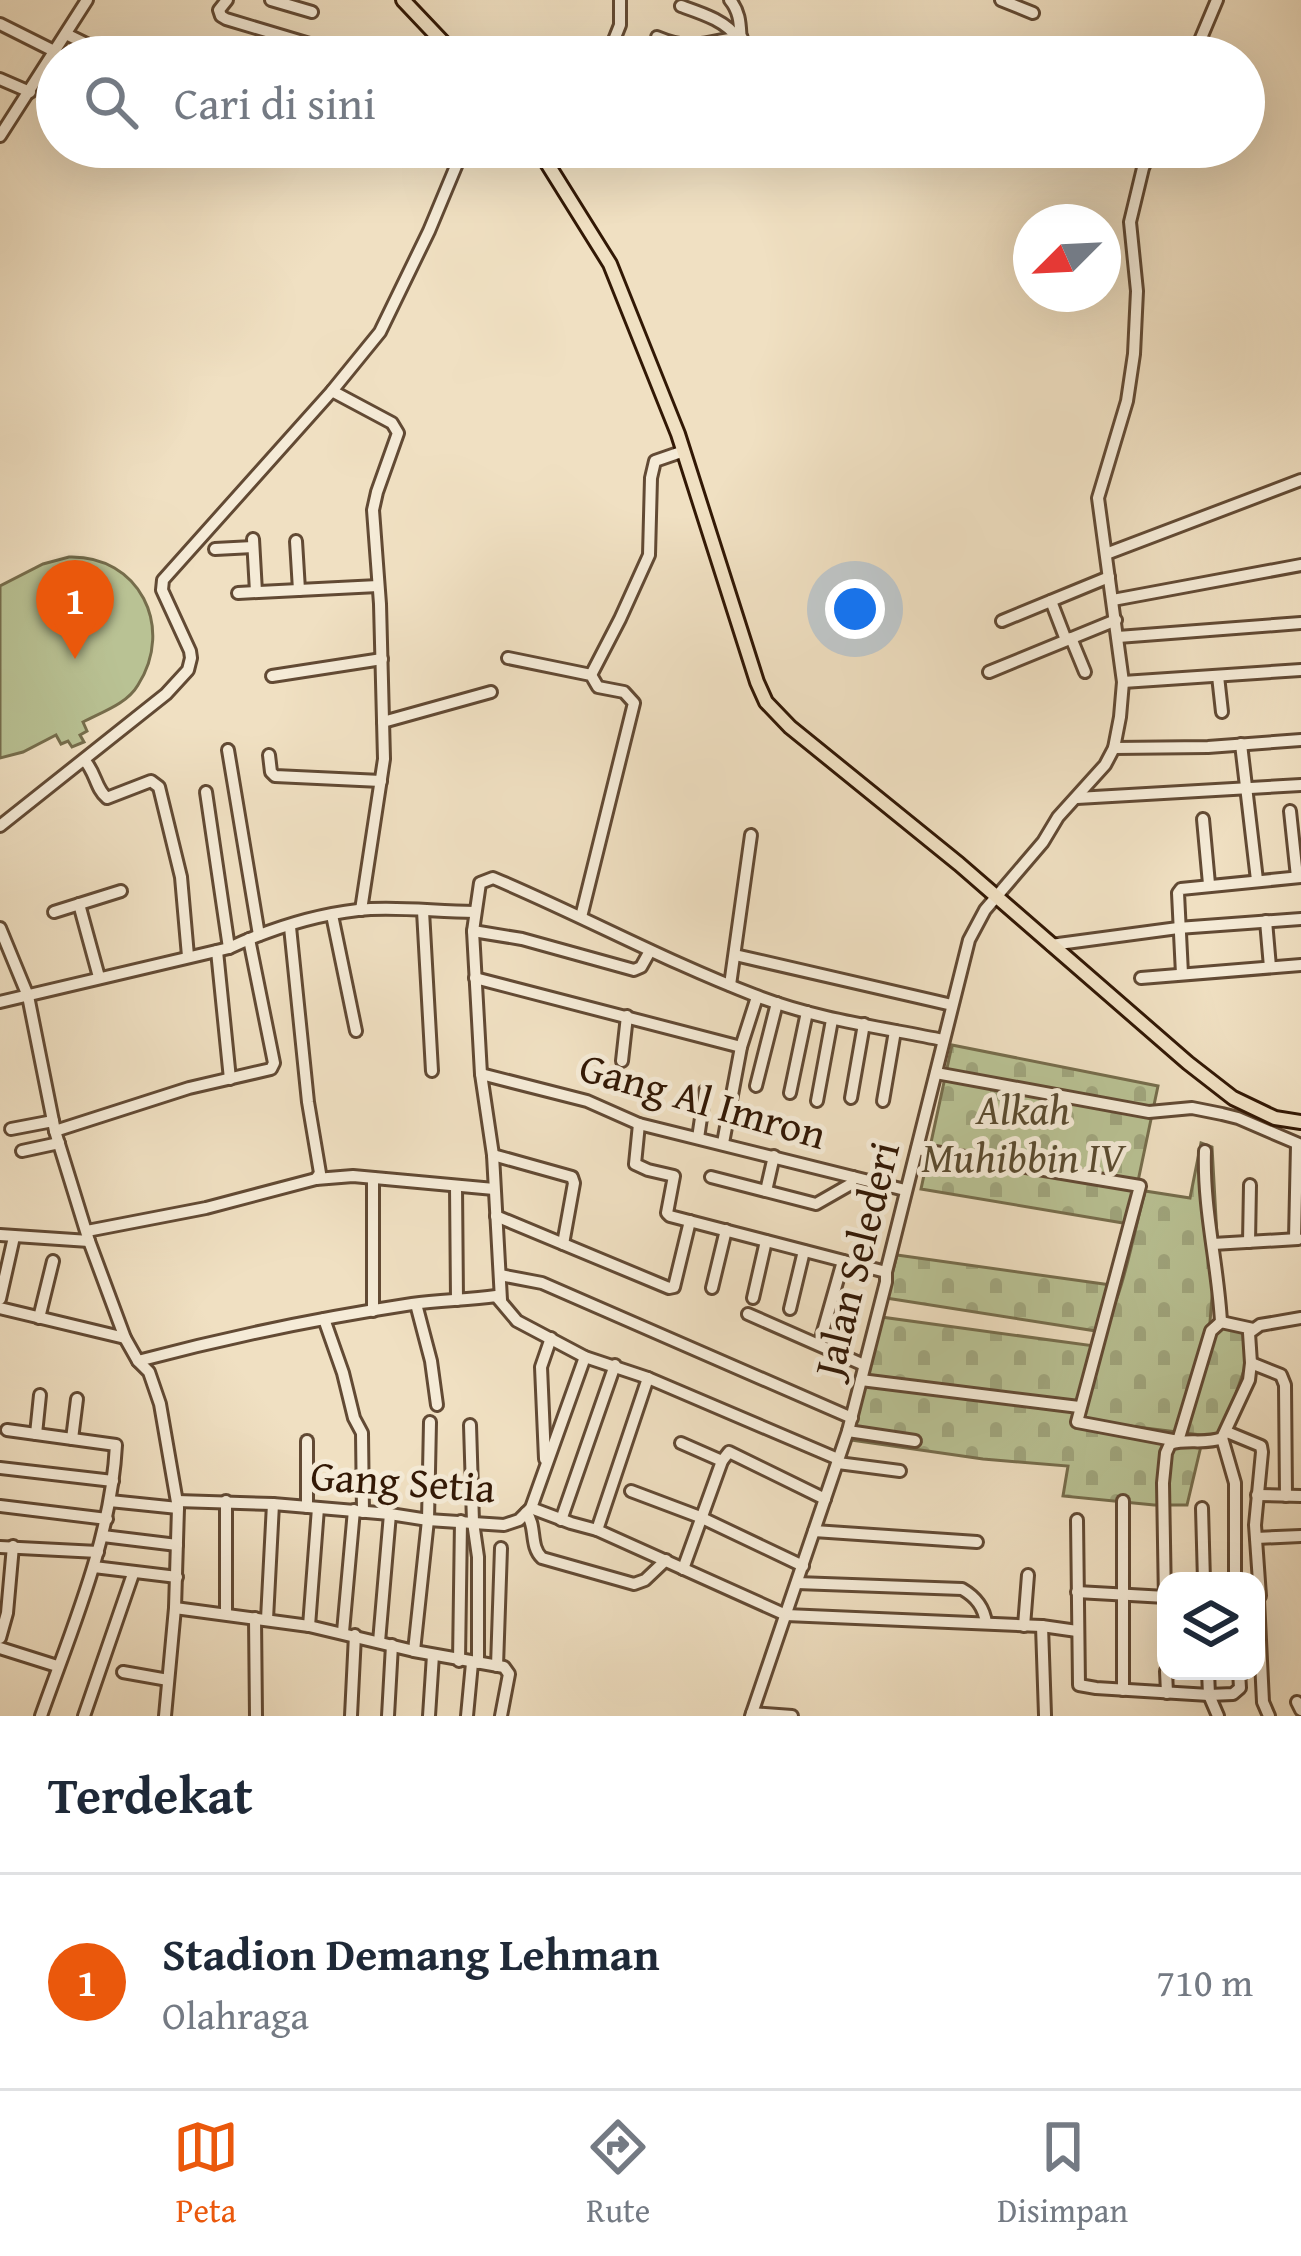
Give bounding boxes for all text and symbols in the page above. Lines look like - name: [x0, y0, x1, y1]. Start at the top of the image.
- search box: [36, 36, 1265, 168]
- icon: search: [78, 69, 144, 135]
- text: Cari di sini: [174, 70, 376, 135]
- north arrow: [1013, 204, 1121, 312]
- pin: 1: [36, 560, 114, 659]
- your location: [825, 579, 885, 639]
- street label: Gang Al Imron: [573, 1035, 834, 1164]
- park label: Alkah Muhibbin IV: [922, 1078, 1127, 1187]
- street label: Jalan Selederi: [796, 1135, 914, 1388]
- street label: Gang Setia: [309, 1444, 498, 1517]
- map controls: [1157, 1572, 1265, 1680]
- button: layers: [1157, 1572, 1265, 1680]
- text: Terdekat: [48, 1757, 253, 1832]
- text: Stadion Demang Lehman: [162, 1921, 660, 1986]
- text: 1: [77, 1953, 97, 2010]
- text: 710 m: [1156, 1953, 1253, 2010]
- text: Olahraga: [162, 1986, 309, 2043]
- tab: Peta: [173, 2114, 239, 2234]
- tab: Rute: [585, 2114, 651, 2234]
- tab: Disimpan: [997, 2114, 1128, 2234]

